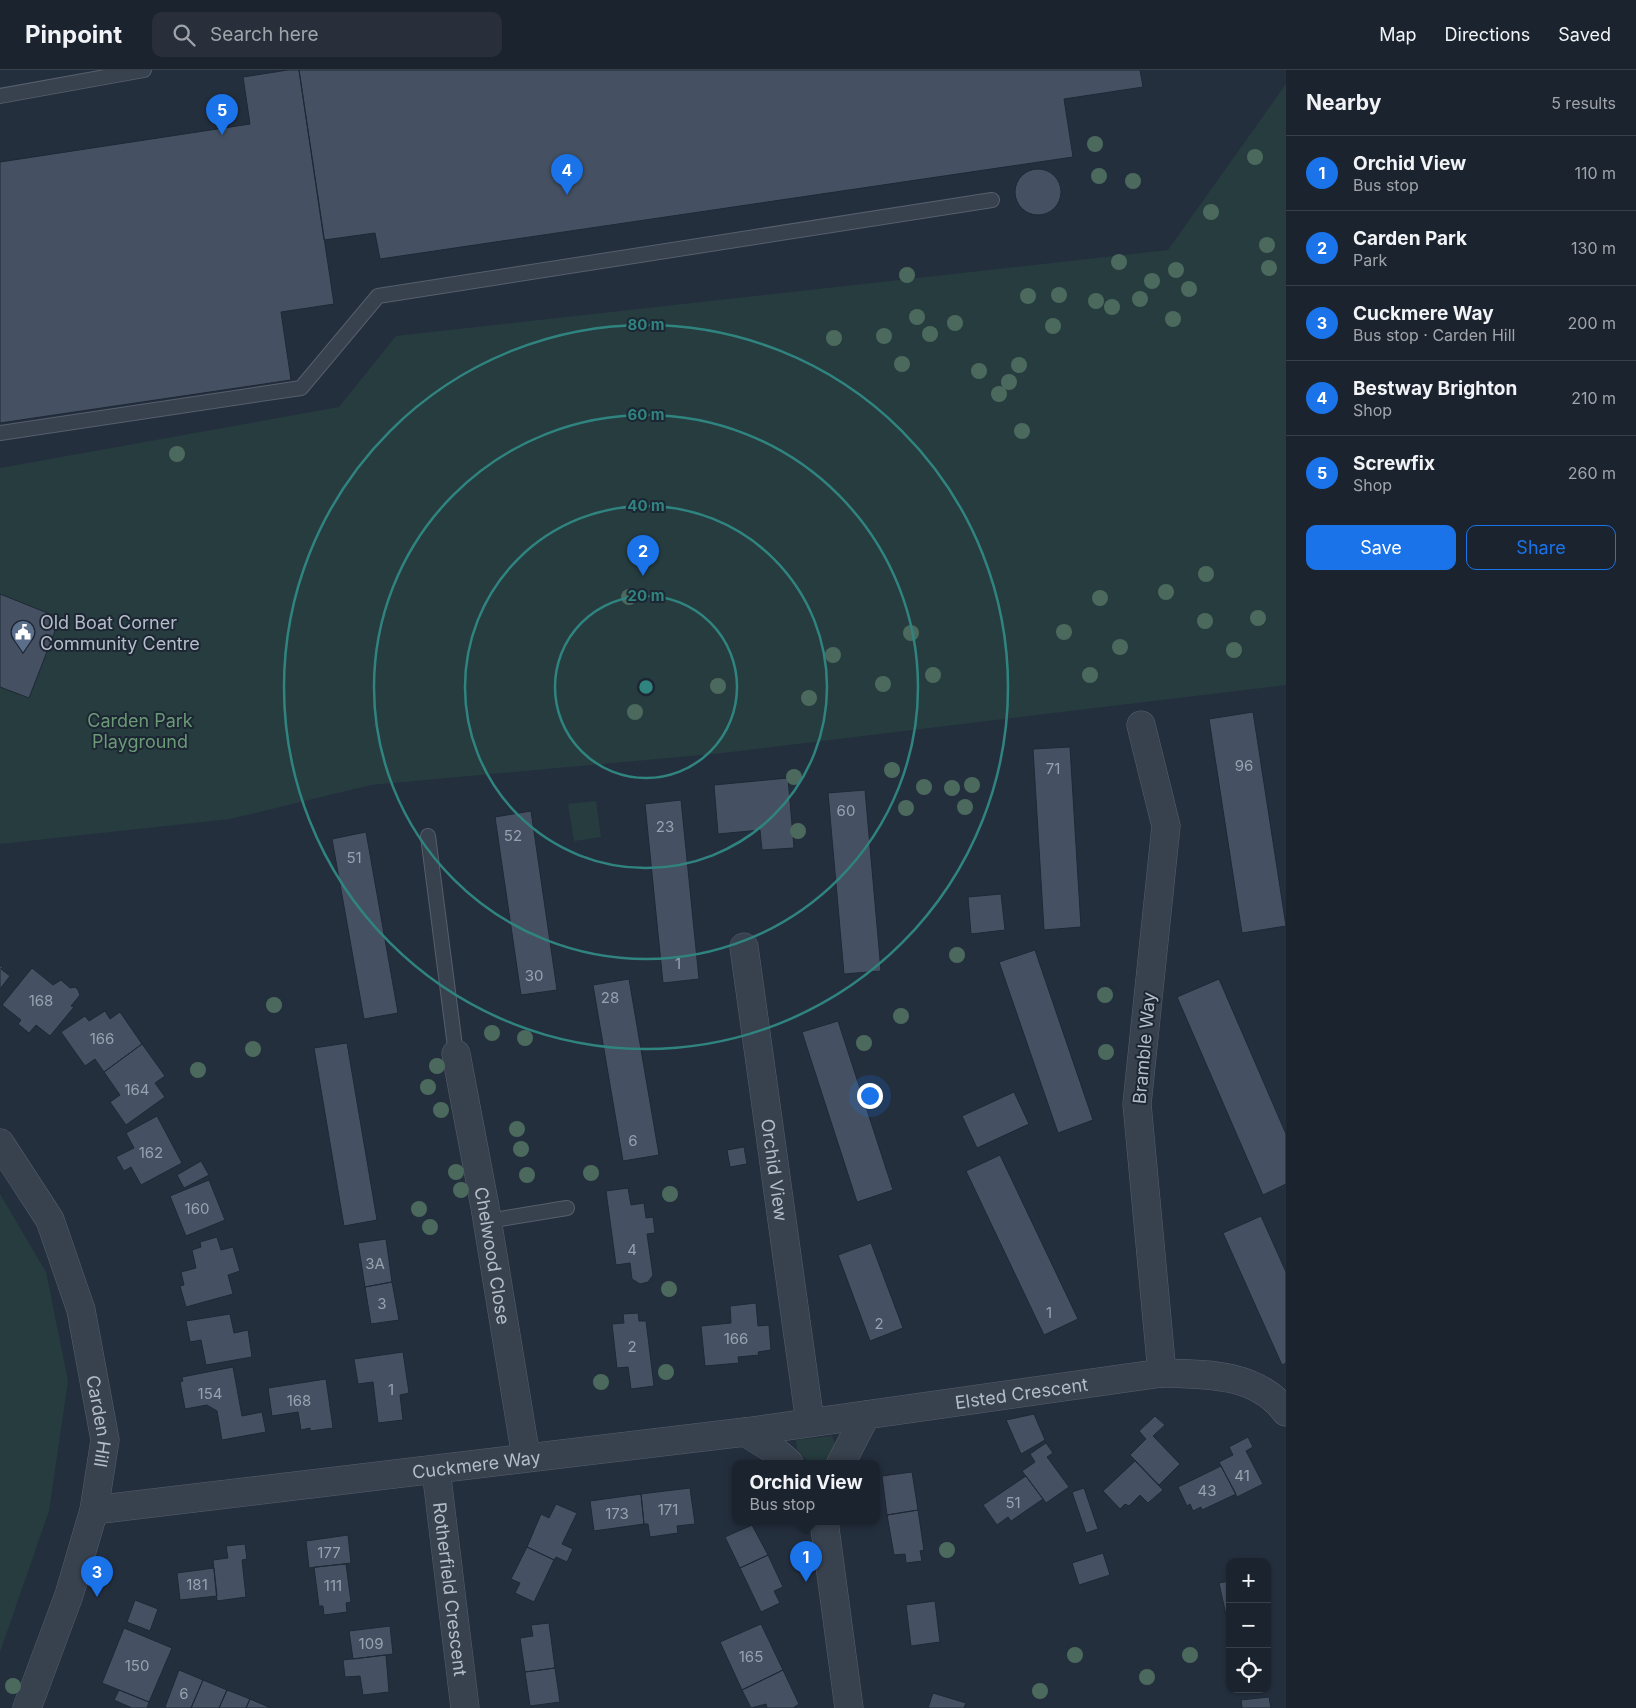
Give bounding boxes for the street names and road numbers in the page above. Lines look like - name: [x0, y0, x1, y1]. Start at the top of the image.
- street label: Bramble Way: [1129, 991, 1159, 1105]
- street label: Orchid View: [757, 1117, 793, 1223]
- street label: Chelwood Close: [471, 1185, 515, 1326]
- street label: Carden Hill: [83, 1373, 116, 1469]
- street label: Elsted Crescent: [953, 1373, 1089, 1413]
- street label: Cuckmere Way: [411, 1446, 542, 1482]
- street label: Rotherfield Crescent: [429, 1501, 472, 1677]

